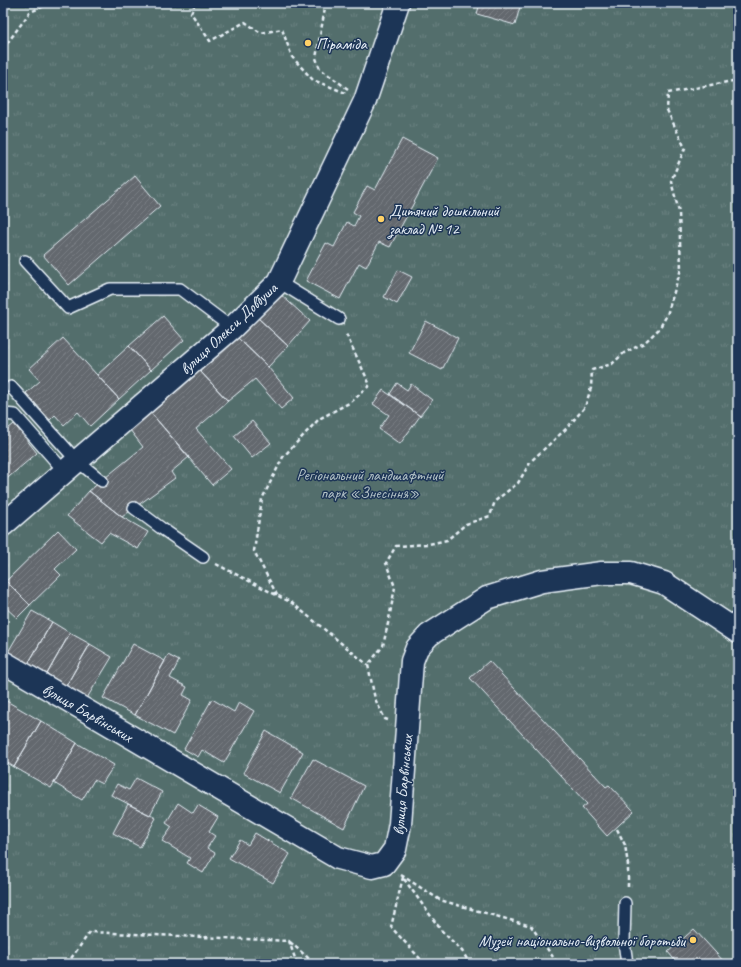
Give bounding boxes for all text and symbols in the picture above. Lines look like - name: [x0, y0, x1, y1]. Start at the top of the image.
- place label: Піраміда: [316, 34, 368, 54]
- marker: Піраміда: [303, 38, 313, 48]
- place label: Дитячий дошкільний заклад № 12: [387, 201, 501, 239]
- marker: Дитячий дошкільний заклад № 12: [376, 214, 386, 224]
- street label: вулиця Олекси Довбуша: [176, 277, 283, 379]
- park label: Регіональний ландшафтний парк «Знесіння»: [296, 465, 445, 503]
- street label: вулиця Барвінських: [39, 679, 138, 748]
- street label: вулиця Барвінських: [389, 732, 417, 836]
- place label: Музей національно-визвольної боротьби: [479, 931, 686, 951]
- marker: Музей національно-визвольної боротьби: [688, 935, 698, 945]

